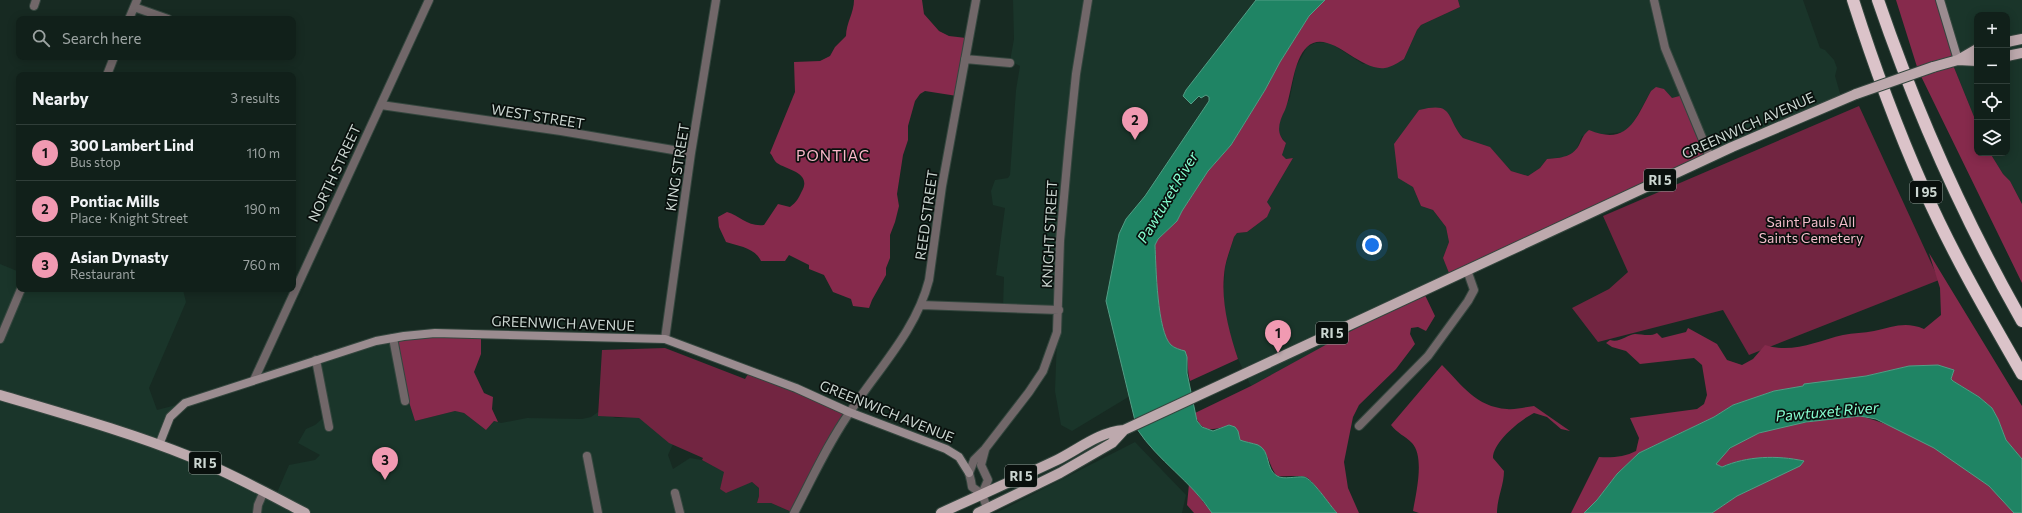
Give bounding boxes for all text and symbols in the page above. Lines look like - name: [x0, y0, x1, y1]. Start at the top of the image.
- map controls: [1974, 12, 2010, 156]
- button: +: [1974, 12, 2010, 48]
- search box: [16, 16, 296, 60]
- icon: search: [30, 27, 52, 49]
- text: Search here: [62, 29, 141, 47]
- button: −: [1974, 48, 2010, 84]
- button: locate: [1974, 84, 2010, 120]
- text: Nearby: [32, 88, 89, 109]
- street label: GREENWICH AVENUE: [1679, 88, 1817, 162]
- text: 3 results: [231, 90, 280, 106]
- street label: WEST STREET: [490, 100, 586, 132]
- pin: 2: [1122, 107, 1148, 140]
- button: layers: [1974, 120, 2010, 156]
- street label: NORTH STREET: [304, 122, 364, 224]
- street label: KING STREET: [662, 122, 692, 212]
- text: 300 Lambert Lind: [70, 136, 194, 154]
- text: 1: [42, 145, 48, 161]
- text: 110 m: [247, 145, 280, 161]
- district label: PONTIAC: [796, 146, 870, 164]
- water label: Pawtuxet River: [1133, 147, 1202, 246]
- text: Bus stop: [70, 154, 121, 170]
- street label: REED STREET: [911, 169, 941, 261]
- road number: RI 5: [1644, 169, 1676, 191]
- street label: KNIGHT STREET: [1038, 179, 1060, 289]
- road number: I 95: [1910, 181, 1942, 203]
- text: Pontiac Mills: [70, 192, 160, 210]
- text: 2: [41, 201, 49, 217]
- text: 190 m: [244, 201, 280, 217]
- text: Place · Knight Street: [70, 210, 188, 226]
- park label: Saint Pauls All Saints Cemetery: [1759, 213, 1863, 246]
- your location: [1362, 235, 1382, 255]
- text: Asian Dynasty: [70, 248, 169, 266]
- text: 3: [41, 257, 49, 273]
- text: 760 m: [243, 257, 280, 273]
- text: Restaurant: [70, 266, 135, 282]
- street label: GREENWICH AVENUE: [491, 312, 635, 334]
- pin: 1: [1265, 320, 1291, 353]
- road number: RI 5: [1316, 322, 1348, 344]
- street label: GREENWICH AVENUE: [817, 376, 957, 446]
- water label: Pawtuxet River: [1775, 397, 1880, 424]
- pin: 3: [372, 447, 398, 480]
- road number: RI 5: [189, 452, 221, 474]
- road number: RI 5: [1005, 465, 1037, 487]

